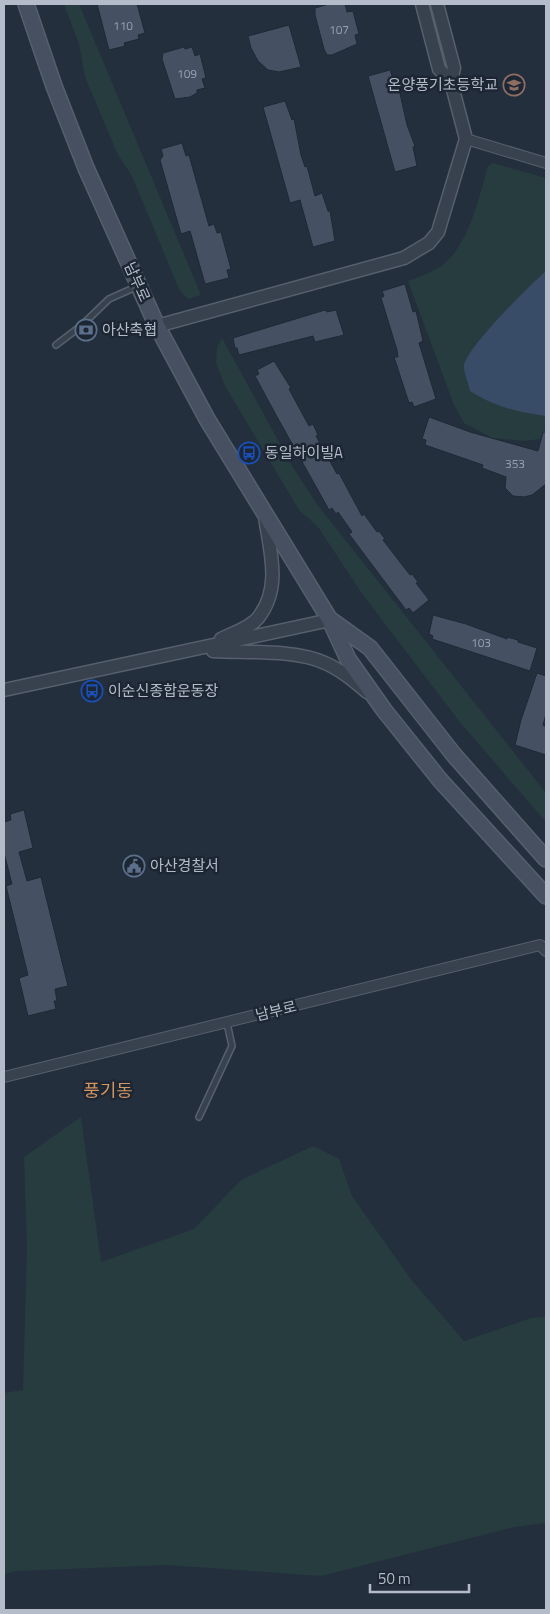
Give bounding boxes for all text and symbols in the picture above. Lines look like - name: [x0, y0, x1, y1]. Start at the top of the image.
- house number: 110: [113, 16, 133, 35]
- house number: 107: [329, 20, 349, 39]
- house number: 109: [177, 64, 197, 83]
- place label: 온양풍기초등학교: [388, 73, 498, 96]
- school or university icon: 온양풍기초등학교: [502, 73, 526, 97]
- street label: 남부로: [119, 258, 156, 305]
- bank icon: 아산축협: [74, 318, 98, 342]
- place label: 아산축협: [102, 318, 157, 341]
- bus stop icon: 동일하이빌A: [237, 441, 261, 465]
- place label: 동일하이빌A: [265, 441, 343, 464]
- house number: 353: [505, 454, 525, 473]
- house number: 103: [471, 633, 491, 652]
- bus stop icon: 이순신종합운동장: [80, 679, 104, 703]
- place label: 이순신종합운동장: [108, 679, 219, 702]
- public building icon: 아산경찰서: [122, 854, 146, 878]
- place label: 아산경찰서: [150, 854, 219, 877]
- street label: 남부로: [253, 994, 299, 1027]
- district label: 풍기동: [83, 1077, 133, 1104]
- scale bar: [370, 1562, 469, 1594]
- text: 50 m: [378, 1567, 411, 1590]

